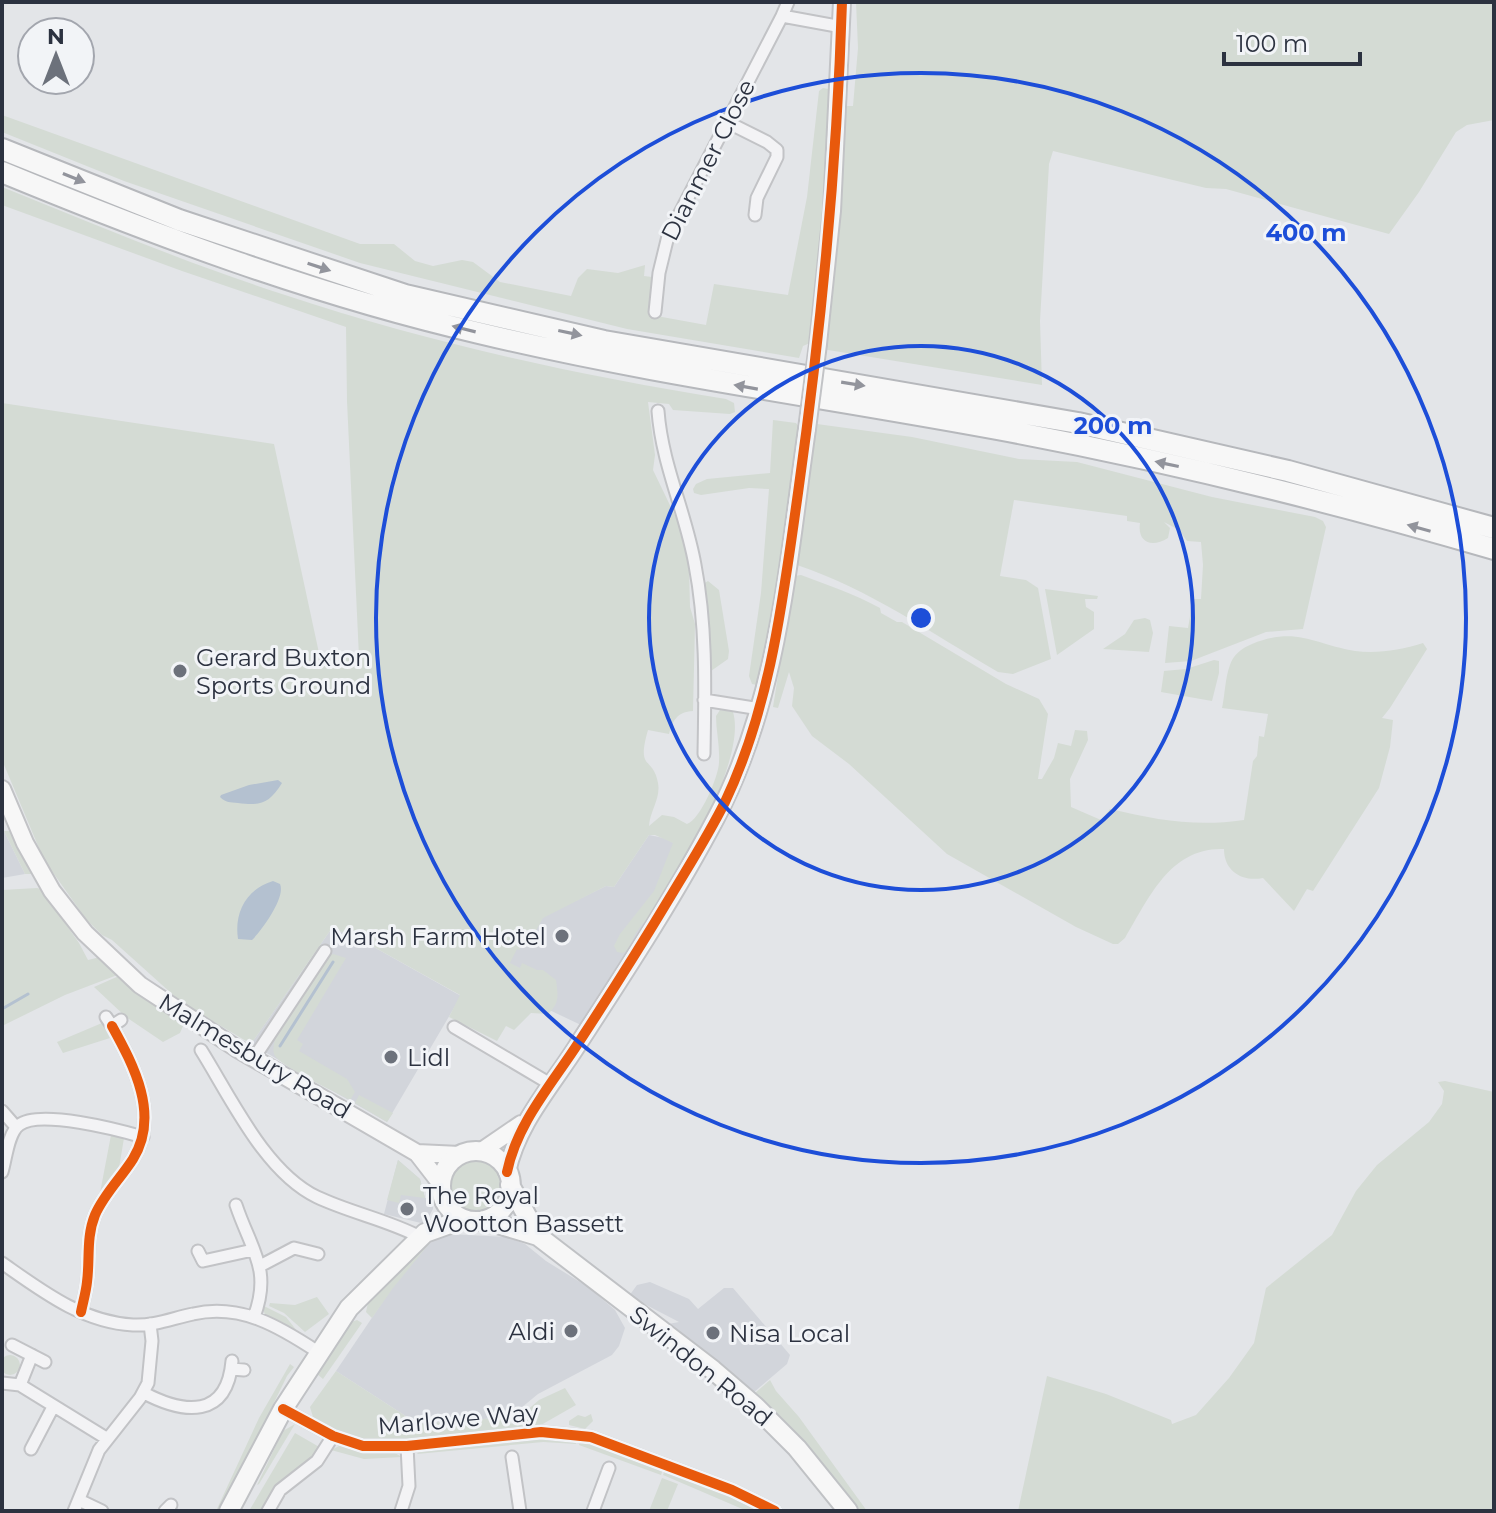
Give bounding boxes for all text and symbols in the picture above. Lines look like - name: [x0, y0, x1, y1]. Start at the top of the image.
- north arrow: [16, 16, 96, 96]
- scale bar: [1224, 16, 1360, 66]
- text: N: [47, 23, 65, 50]
- text: 100 m: [1236, 29, 1308, 58]
- street label: Dianmer Close: [655, 74, 761, 246]
- one-way arrow: [62, 172, 86, 185]
- text: 400 m: [1265, 218, 1347, 247]
- one-way arrow: [307, 261, 331, 273]
- one-way arrow: [451, 323, 476, 335]
- one-way arrow: [557, 327, 582, 340]
- one-way arrow: [841, 378, 866, 390]
- one-way arrow: [733, 380, 758, 392]
- text: 200 m: [1074, 411, 1152, 440]
- one-way arrow: [1154, 457, 1179, 470]
- one-way arrow: [1407, 521, 1431, 534]
- centre of rings: [907, 604, 935, 632]
- place label: Gerard Buxton Sports Ground: [196, 643, 371, 700]
- marker: Gerard Buxton Sports Ground: [171, 662, 189, 680]
- place label: Marsh Farm Hotel: [330, 922, 546, 951]
- marker: Marsh Farm Hotel: [553, 927, 571, 945]
- street label: Malmesbury Road: [154, 987, 356, 1125]
- place label: Lidl: [407, 1043, 450, 1072]
- marker: Lidl: [382, 1048, 400, 1066]
- place label: The Royal Wootton Bassett: [423, 1181, 624, 1238]
- marker: The Royal Wootton Bassett: [398, 1200, 416, 1218]
- street label: Swindon Road: [624, 1300, 778, 1432]
- place label: Aldi: [509, 1317, 555, 1346]
- place label: Nisa Local: [729, 1319, 850, 1348]
- marker: Aldi: [562, 1322, 580, 1340]
- marker: Nisa Local: [704, 1324, 722, 1342]
- street label: Marlowe Way: [376, 1398, 540, 1440]

